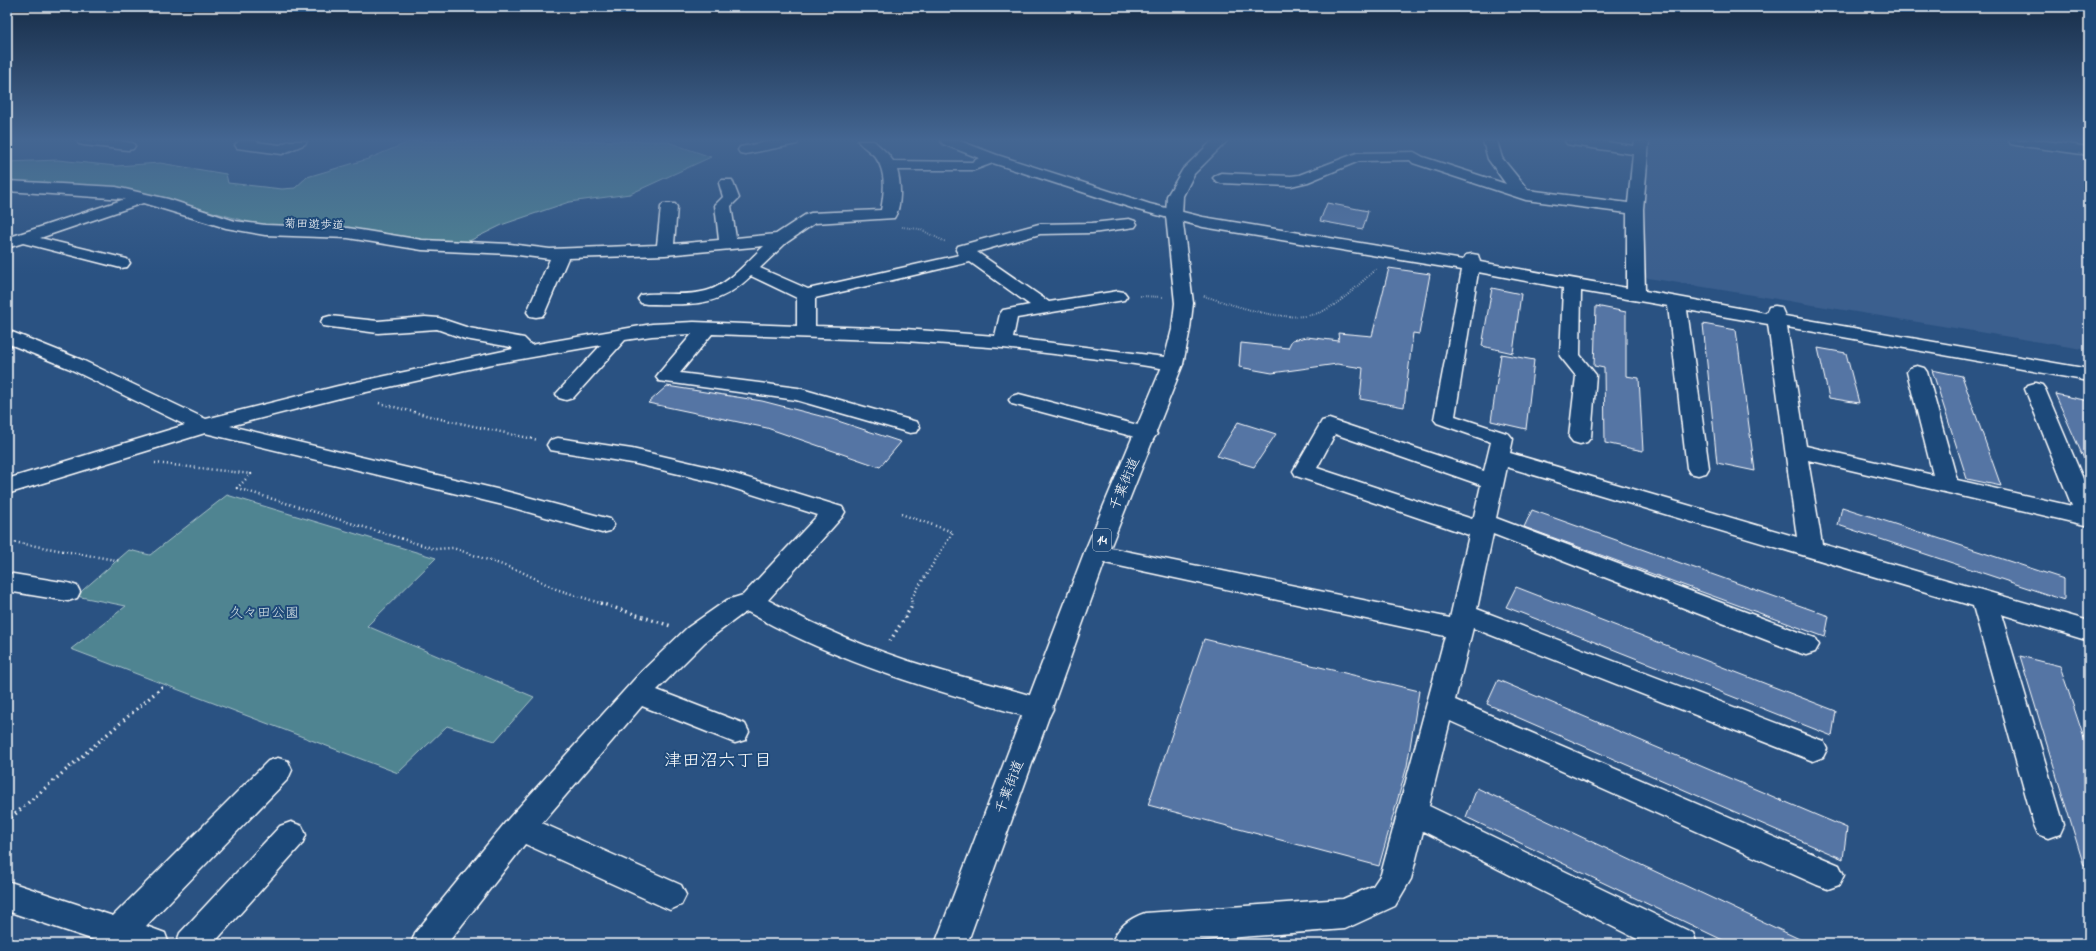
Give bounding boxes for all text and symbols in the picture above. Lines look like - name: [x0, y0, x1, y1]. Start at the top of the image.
- street label: 菊田遊歩道: [284, 215, 344, 235]
- street label: 千葉街道: [1104, 454, 1146, 514]
- road number: 14: [1093, 529, 1111, 551]
- park label: 久々田公園: [229, 603, 299, 624]
- district label: 津田沼六丁目: [664, 749, 772, 775]
- street label: 千葉街道: [990, 757, 1030, 817]

